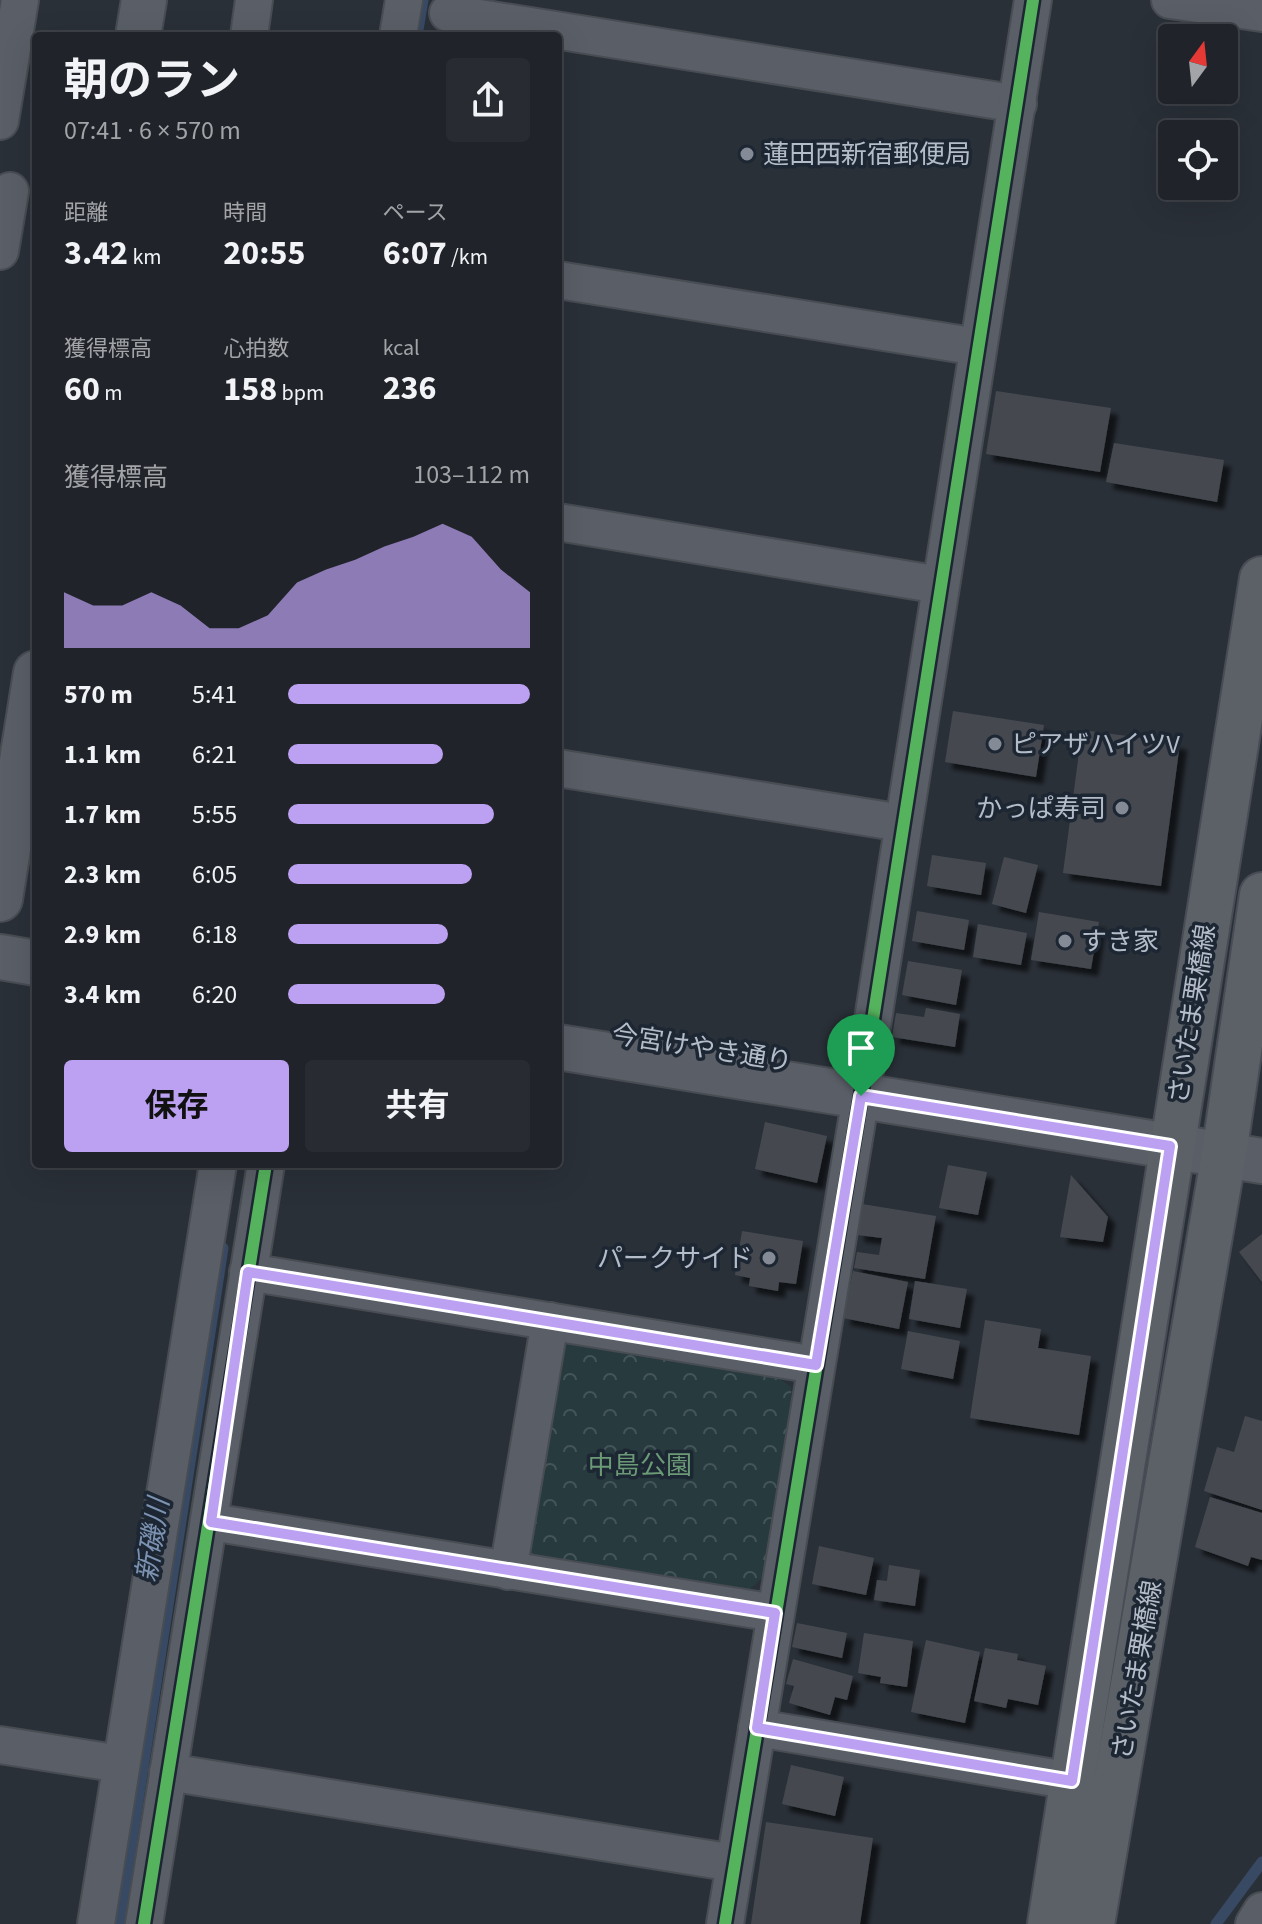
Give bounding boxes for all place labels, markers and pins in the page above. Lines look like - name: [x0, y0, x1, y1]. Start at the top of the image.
- place label: 蓮田西新宿郵便局: [763, 136, 971, 173]
- marker: 蓮田西新宿郵便局: [738, 145, 756, 163]
- place label: ピアザハイツV: [1011, 726, 1180, 763]
- marker: ピアザハイツV: [986, 735, 1004, 753]
- place label: かっぱ寿司: [976, 790, 1106, 827]
- marker: かっぱ寿司: [1113, 799, 1131, 817]
- place label: すき家: [1081, 923, 1159, 960]
- marker: すき家: [1056, 932, 1074, 950]
- pin: [827, 1014, 895, 1096]
- place label: パークサイド: [597, 1240, 753, 1277]
- marker: パークサイド: [760, 1249, 778, 1267]

